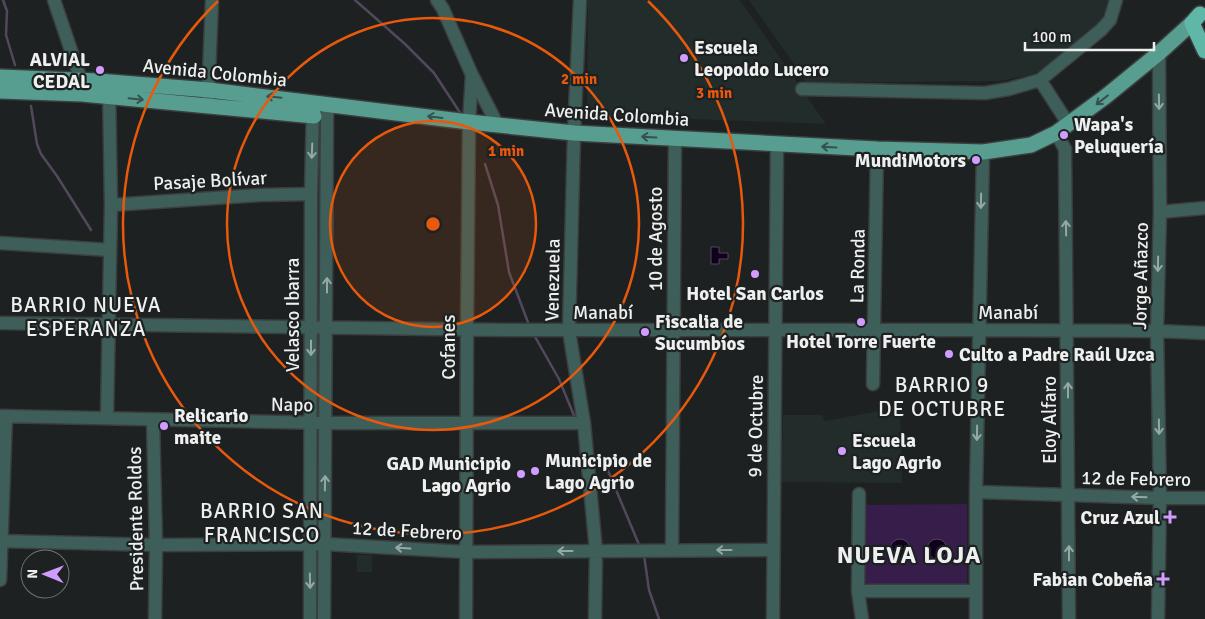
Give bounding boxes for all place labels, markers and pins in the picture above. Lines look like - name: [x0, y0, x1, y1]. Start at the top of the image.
- place label: Escuela Leopoldo Lucero: [694, 36, 829, 82]
- place label: ALVIAL CEDAL: [30, 48, 90, 94]
- marker: Escuela Leopoldo Lucero: [678, 52, 690, 64]
- marker: ALVIAL CEDAL: [94, 64, 106, 76]
- place label: Wapa's Peluquería: [1074, 113, 1164, 159]
- marker: Wapa's Peluquería: [1058, 129, 1070, 141]
- place label: MundiMotors: [855, 149, 966, 173]
- marker: MundiMotors: [970, 154, 982, 166]
- centre of rings: [424, 215, 442, 233]
- marker: Hotel San Carlos: [749, 268, 761, 280]
- place label: Hotel San Carlos: [686, 282, 824, 306]
- place label: Fiscalia de Sucumbíos: [655, 310, 745, 356]
- marker: Hotel Torre Fuerte: [855, 316, 867, 328]
- marker: Fiscalia de Sucumbíos: [639, 326, 651, 338]
- place label: Hotel Torre Fuerte: [786, 330, 936, 354]
- place label: Culto a Padre Raúl Uzca: [959, 343, 1155, 367]
- marker: Culto a Padre Raúl Uzca: [943, 348, 955, 360]
- place label: Relicario maite: [174, 404, 249, 450]
- marker: Relicario maite: [158, 420, 170, 432]
- place label: Escuela Lago Agrio: [852, 429, 942, 475]
- marker: Escuela Lago Agrio: [836, 445, 848, 457]
- place label: Municipio de Lago Agrio: [545, 449, 652, 495]
- place label: GAD Municipio Lago Agrio: [387, 452, 511, 498]
- marker: Municipio de Lago Agrio: [529, 465, 541, 477]
- marker: GAD Municipio Lago Agrio: [515, 468, 527, 480]
- place label: Cruz Azul: [1081, 506, 1160, 530]
- marker: Cruz Azul: [1164, 511, 1176, 523]
- place label: Fabian Cobeña: [1033, 568, 1153, 592]
- marker: Fabian Cobeña: [1157, 573, 1169, 585]

